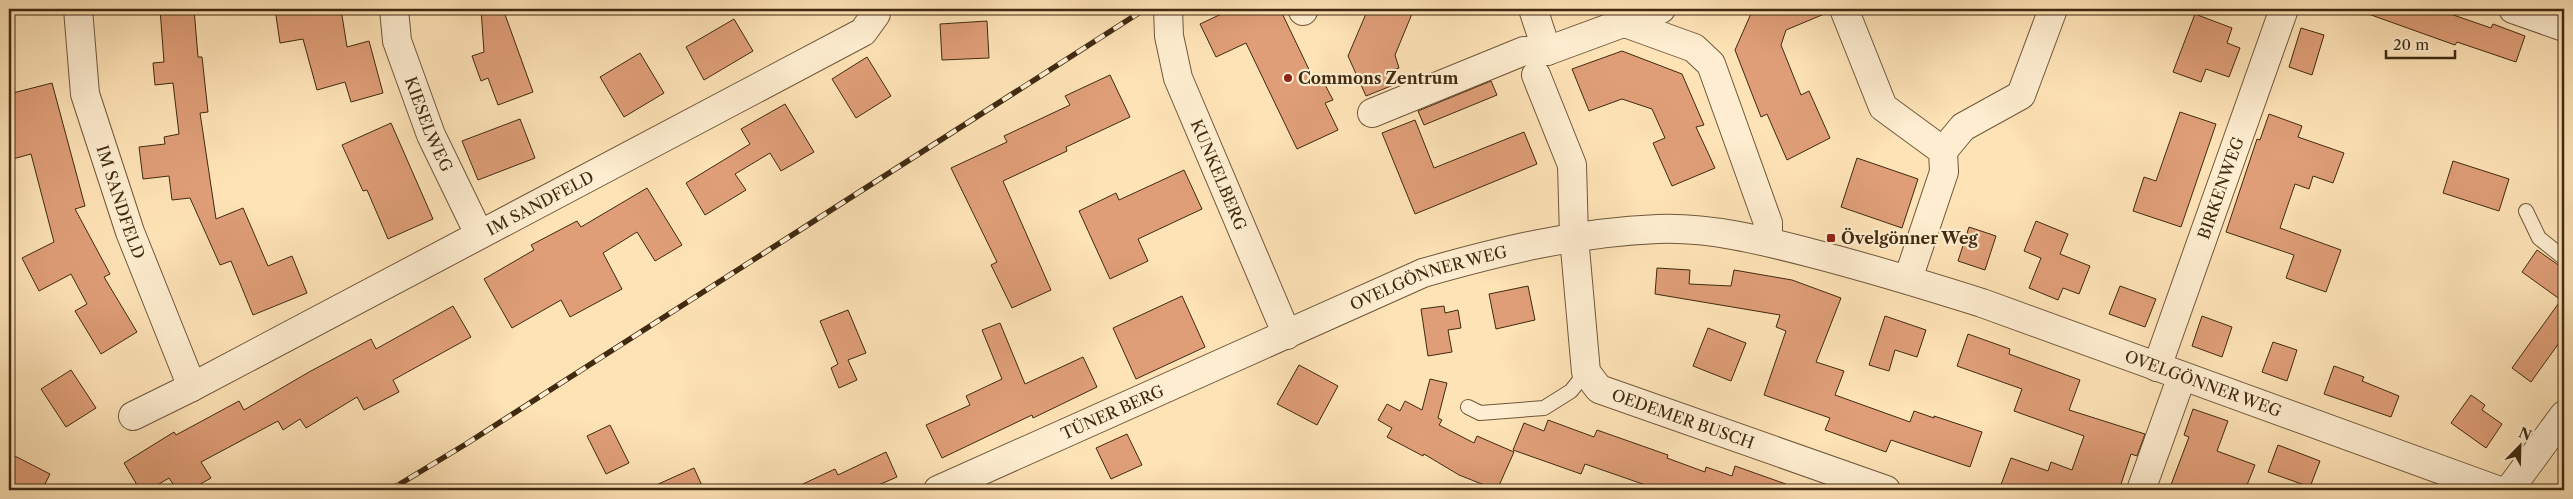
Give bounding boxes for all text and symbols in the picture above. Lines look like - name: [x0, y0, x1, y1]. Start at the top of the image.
- scale bar: [2386, 28, 2454, 60]
- text: 20 m: [2393, 35, 2429, 54]
- place label: Commons Zentrum: [1298, 68, 1458, 88]
- marker: Commons Zentrum: [1282, 72, 1294, 84]
- street label: KIESELWEG: [401, 74, 457, 175]
- street label: KUNKELBERG: [1187, 116, 1251, 233]
- street label: BIRKENWEG: [2193, 134, 2248, 242]
- street label: IM SANDFELD: [92, 143, 150, 262]
- street label: IM SANDFELD: [483, 166, 597, 239]
- place label: Övelgönner Weg: [1841, 227, 1979, 248]
- marker: Övelgönner Weg: [1825, 232, 1837, 244]
- street label: OVELGÖNNER WEG: [1347, 241, 1509, 314]
- street label: OVELGÖNNER WEG: [2122, 346, 2285, 421]
- street label: TÜNER BERG: [1058, 380, 1167, 444]
- street label: OEDEMER BUSCH: [1609, 384, 1757, 453]
- north arrow: [2496, 422, 2546, 472]
- text: N: [2516, 423, 2534, 445]

